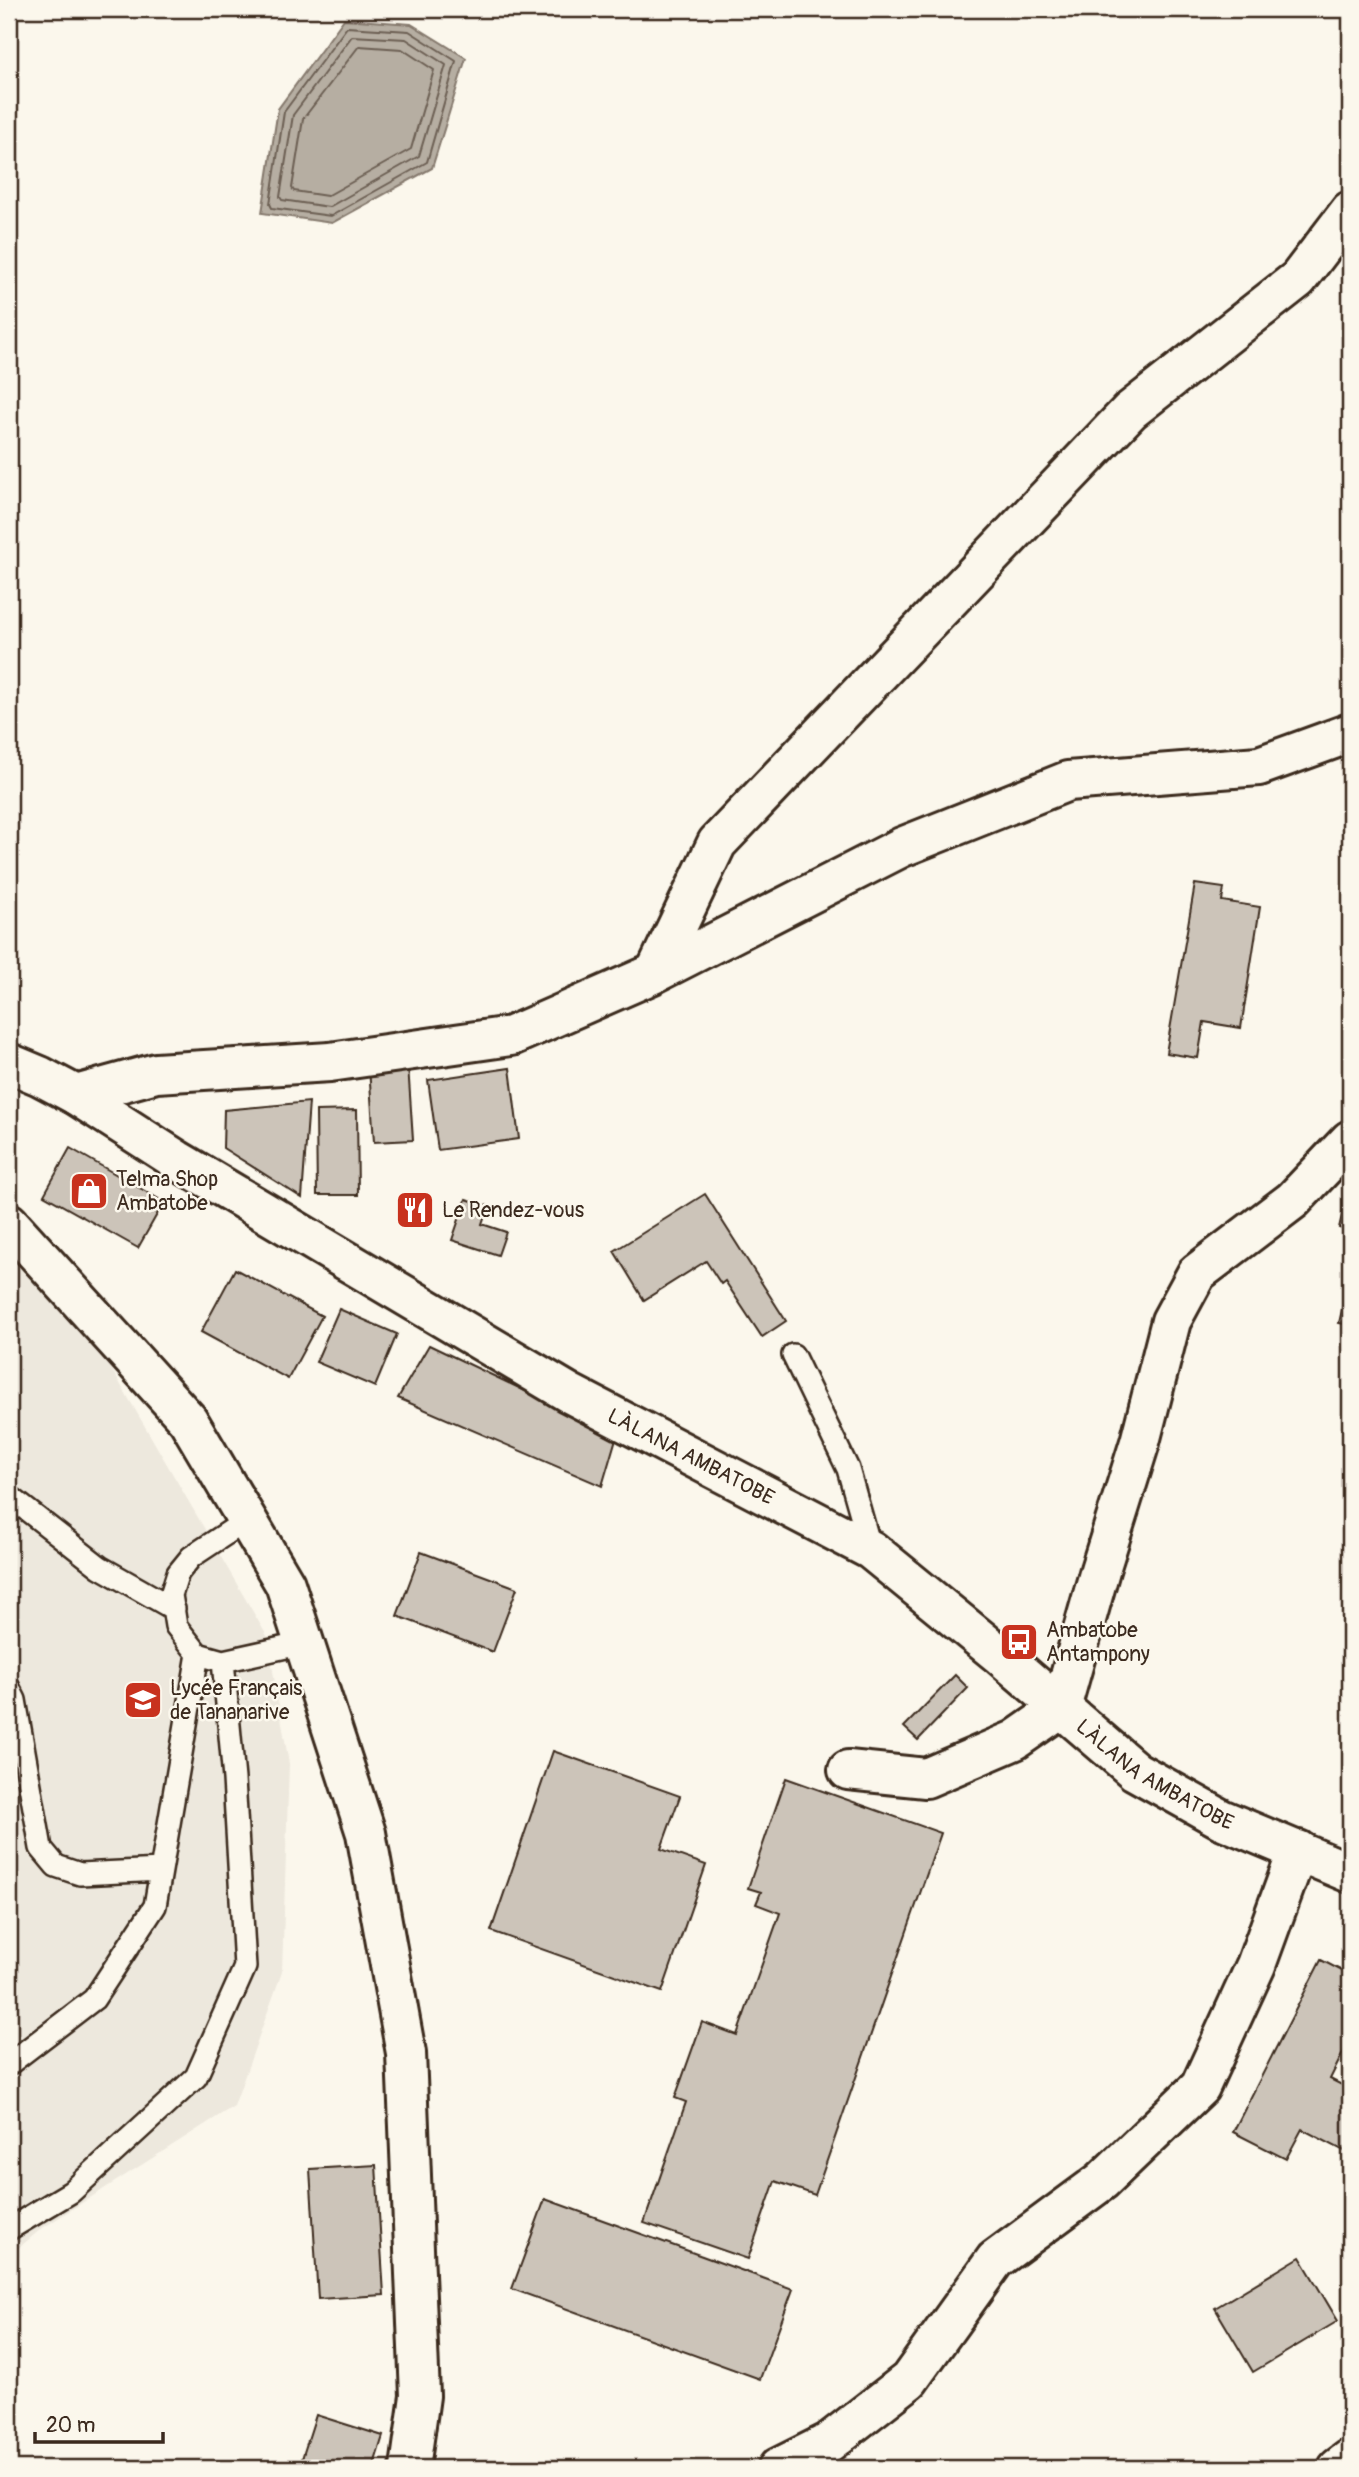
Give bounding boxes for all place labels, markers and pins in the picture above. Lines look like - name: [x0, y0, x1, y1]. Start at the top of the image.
- place label: Telma Shop Ambatobe: [116, 1166, 218, 1217]
- shop icon: Telma Shop Ambatobe: [68, 1170, 110, 1212]
- restaurant icon: Le Rendez-vous: [394, 1189, 436, 1231]
- place label: Le Rendez-vous: [442, 1197, 585, 1224]
- place label: Ambatobe Antampony: [1046, 1617, 1150, 1668]
- bus stop icon: Ambatobe Antampony: [998, 1621, 1040, 1663]
- place label: Lycée Français de Tananarive: [170, 1675, 303, 1726]
- school or university icon: Lycée Français de Tananarive: [122, 1679, 164, 1721]

